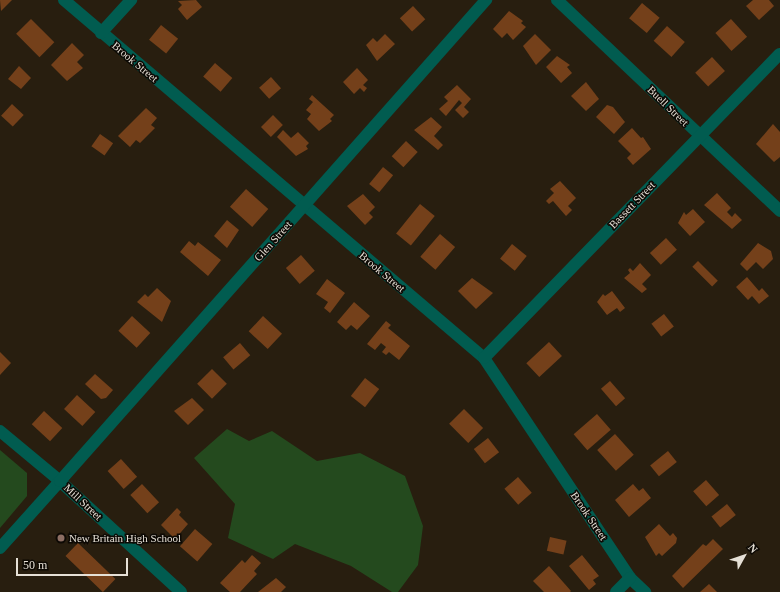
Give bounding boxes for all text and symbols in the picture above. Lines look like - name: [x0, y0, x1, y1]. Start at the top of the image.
- street label: Brook Street: [109, 39, 161, 85]
- street label: Buell Street: [645, 83, 691, 129]
- street label: Bassett Street: [606, 179, 658, 231]
- street label: Glen Street: [251, 218, 295, 264]
- street label: Brook Street: [356, 249, 408, 295]
- street label: Mill Street: [61, 481, 105, 523]
- street label: Brook Street: [568, 489, 610, 543]
- place label: New Britain High School: [69, 531, 181, 545]
- marker: New Britain High School: [56, 533, 66, 543]
- north arrow: [724, 536, 764, 576]
- text: N: [746, 541, 760, 555]
- scale bar: [18, 550, 130, 576]
- text: 50 m: [23, 558, 47, 572]

